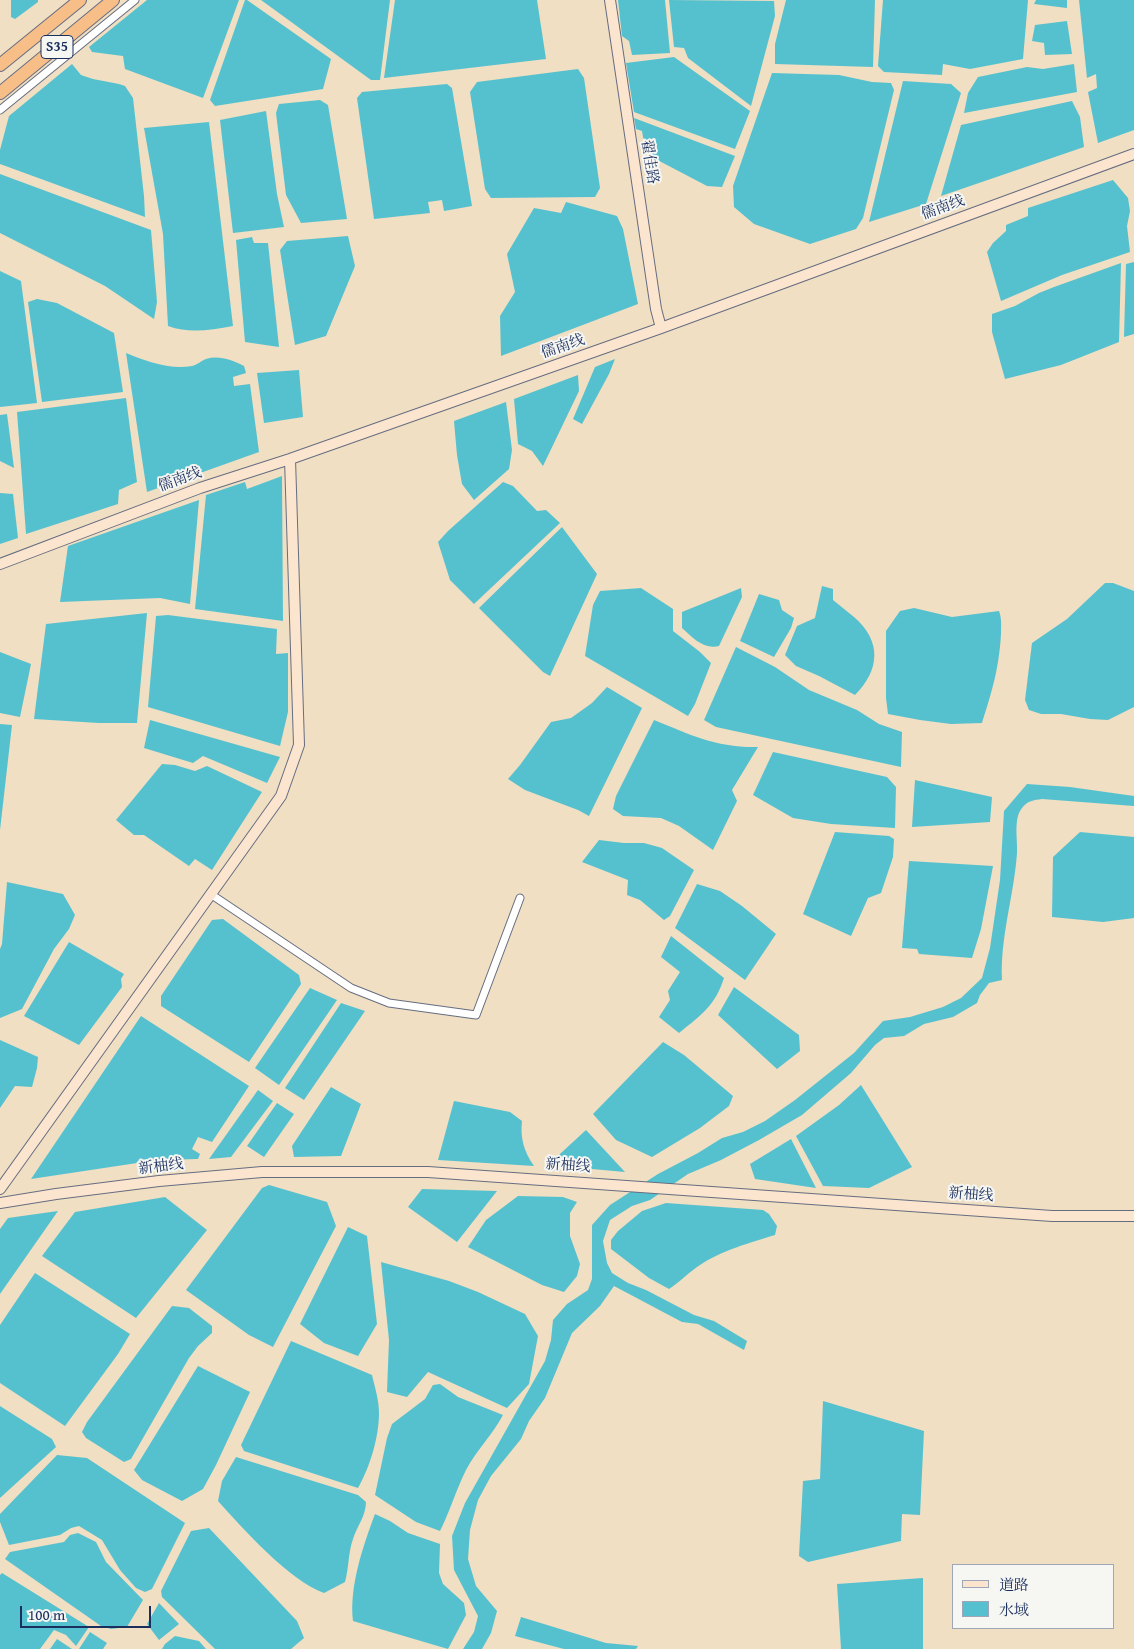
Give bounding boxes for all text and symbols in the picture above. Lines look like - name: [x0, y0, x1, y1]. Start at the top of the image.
- road number: S35: [41, 36, 73, 58]
- street label: 翟佳路: [637, 138, 661, 186]
- street label: 儒南线: [919, 192, 967, 224]
- street label: 儒南线: [539, 331, 587, 363]
- street label: 儒南线: [156, 464, 204, 496]
- street label: 新柚线: [138, 1155, 184, 1179]
- street label: 新柚线: [545, 1155, 591, 1177]
- street label: 新柚线: [948, 1184, 994, 1206]
- legend: [952, 1564, 1114, 1629]
- text: 道路: [999, 1574, 1029, 1595]
- scale bar: [22, 1596, 154, 1628]
- text: 水域: [999, 1599, 1029, 1620]
- text: 100 m: [28, 1604, 65, 1625]

